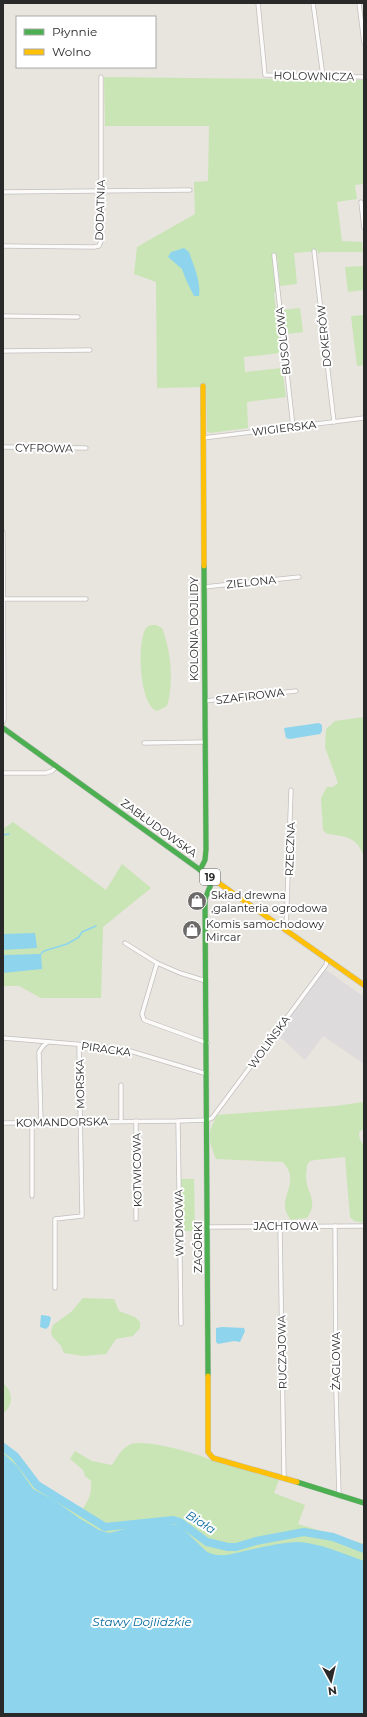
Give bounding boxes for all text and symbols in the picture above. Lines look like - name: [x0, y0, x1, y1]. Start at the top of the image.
- legend: [16, 16, 156, 68]
- text: Płynnie: [52, 24, 97, 39]
- text: Wolno: [52, 44, 91, 59]
- street label: HOLOWNICZA: [274, 68, 355, 84]
- street label: DODATNIA: [92, 179, 108, 241]
- street label: DOKERÓW: [314, 304, 334, 368]
- street label: BUSOLOWA: [272, 306, 294, 376]
- street label: WIGIERSKA: [251, 417, 317, 439]
- street label: CYFROWA: [15, 440, 73, 456]
- street label: ZIELONA: [225, 572, 277, 592]
- street label: KOLONIA DOJLIDY: [187, 577, 201, 681]
- street label: SZAFIROWA: [215, 685, 285, 707]
- street label: ZABŁUDOWSKA: [118, 796, 200, 860]
- street label: RZECZNA: [282, 822, 298, 876]
- road number: 19: [200, 869, 220, 885]
- place label: Skład drewna ,galanteria ogrodowa: [211, 888, 327, 915]
- shop icon: Skład drewna ,galanteria ogrodowa: [186, 890, 208, 912]
- place label: Komis samochodowy Mircar: [206, 917, 324, 944]
- shop icon: Komis samochodowy Mircar: [181, 919, 203, 941]
- street label: WOLIŃSKA: [245, 1013, 293, 1071]
- street label: PIRACKA: [80, 1039, 132, 1059]
- street label: MORSKA: [73, 1059, 87, 1109]
- street label: KOMANDORSKA: [16, 1114, 108, 1130]
- street label: KOTWICOWA: [129, 1133, 145, 1207]
- street label: WYDMOWA: [171, 1189, 187, 1257]
- street label: JACHTOWA: [253, 1219, 318, 1233]
- street label: ZAGÓRKI: [191, 1221, 205, 1273]
- street label: RUCZAJOWA: [274, 1315, 290, 1389]
- street label: ŻAGLOWA: [329, 1332, 343, 1390]
- water label: Biała: [183, 1507, 219, 1537]
- water label: Stawy Dojlidzkie: [92, 1614, 192, 1629]
- north arrow: [311, 1661, 351, 1701]
- text: N: [327, 1683, 338, 1698]

